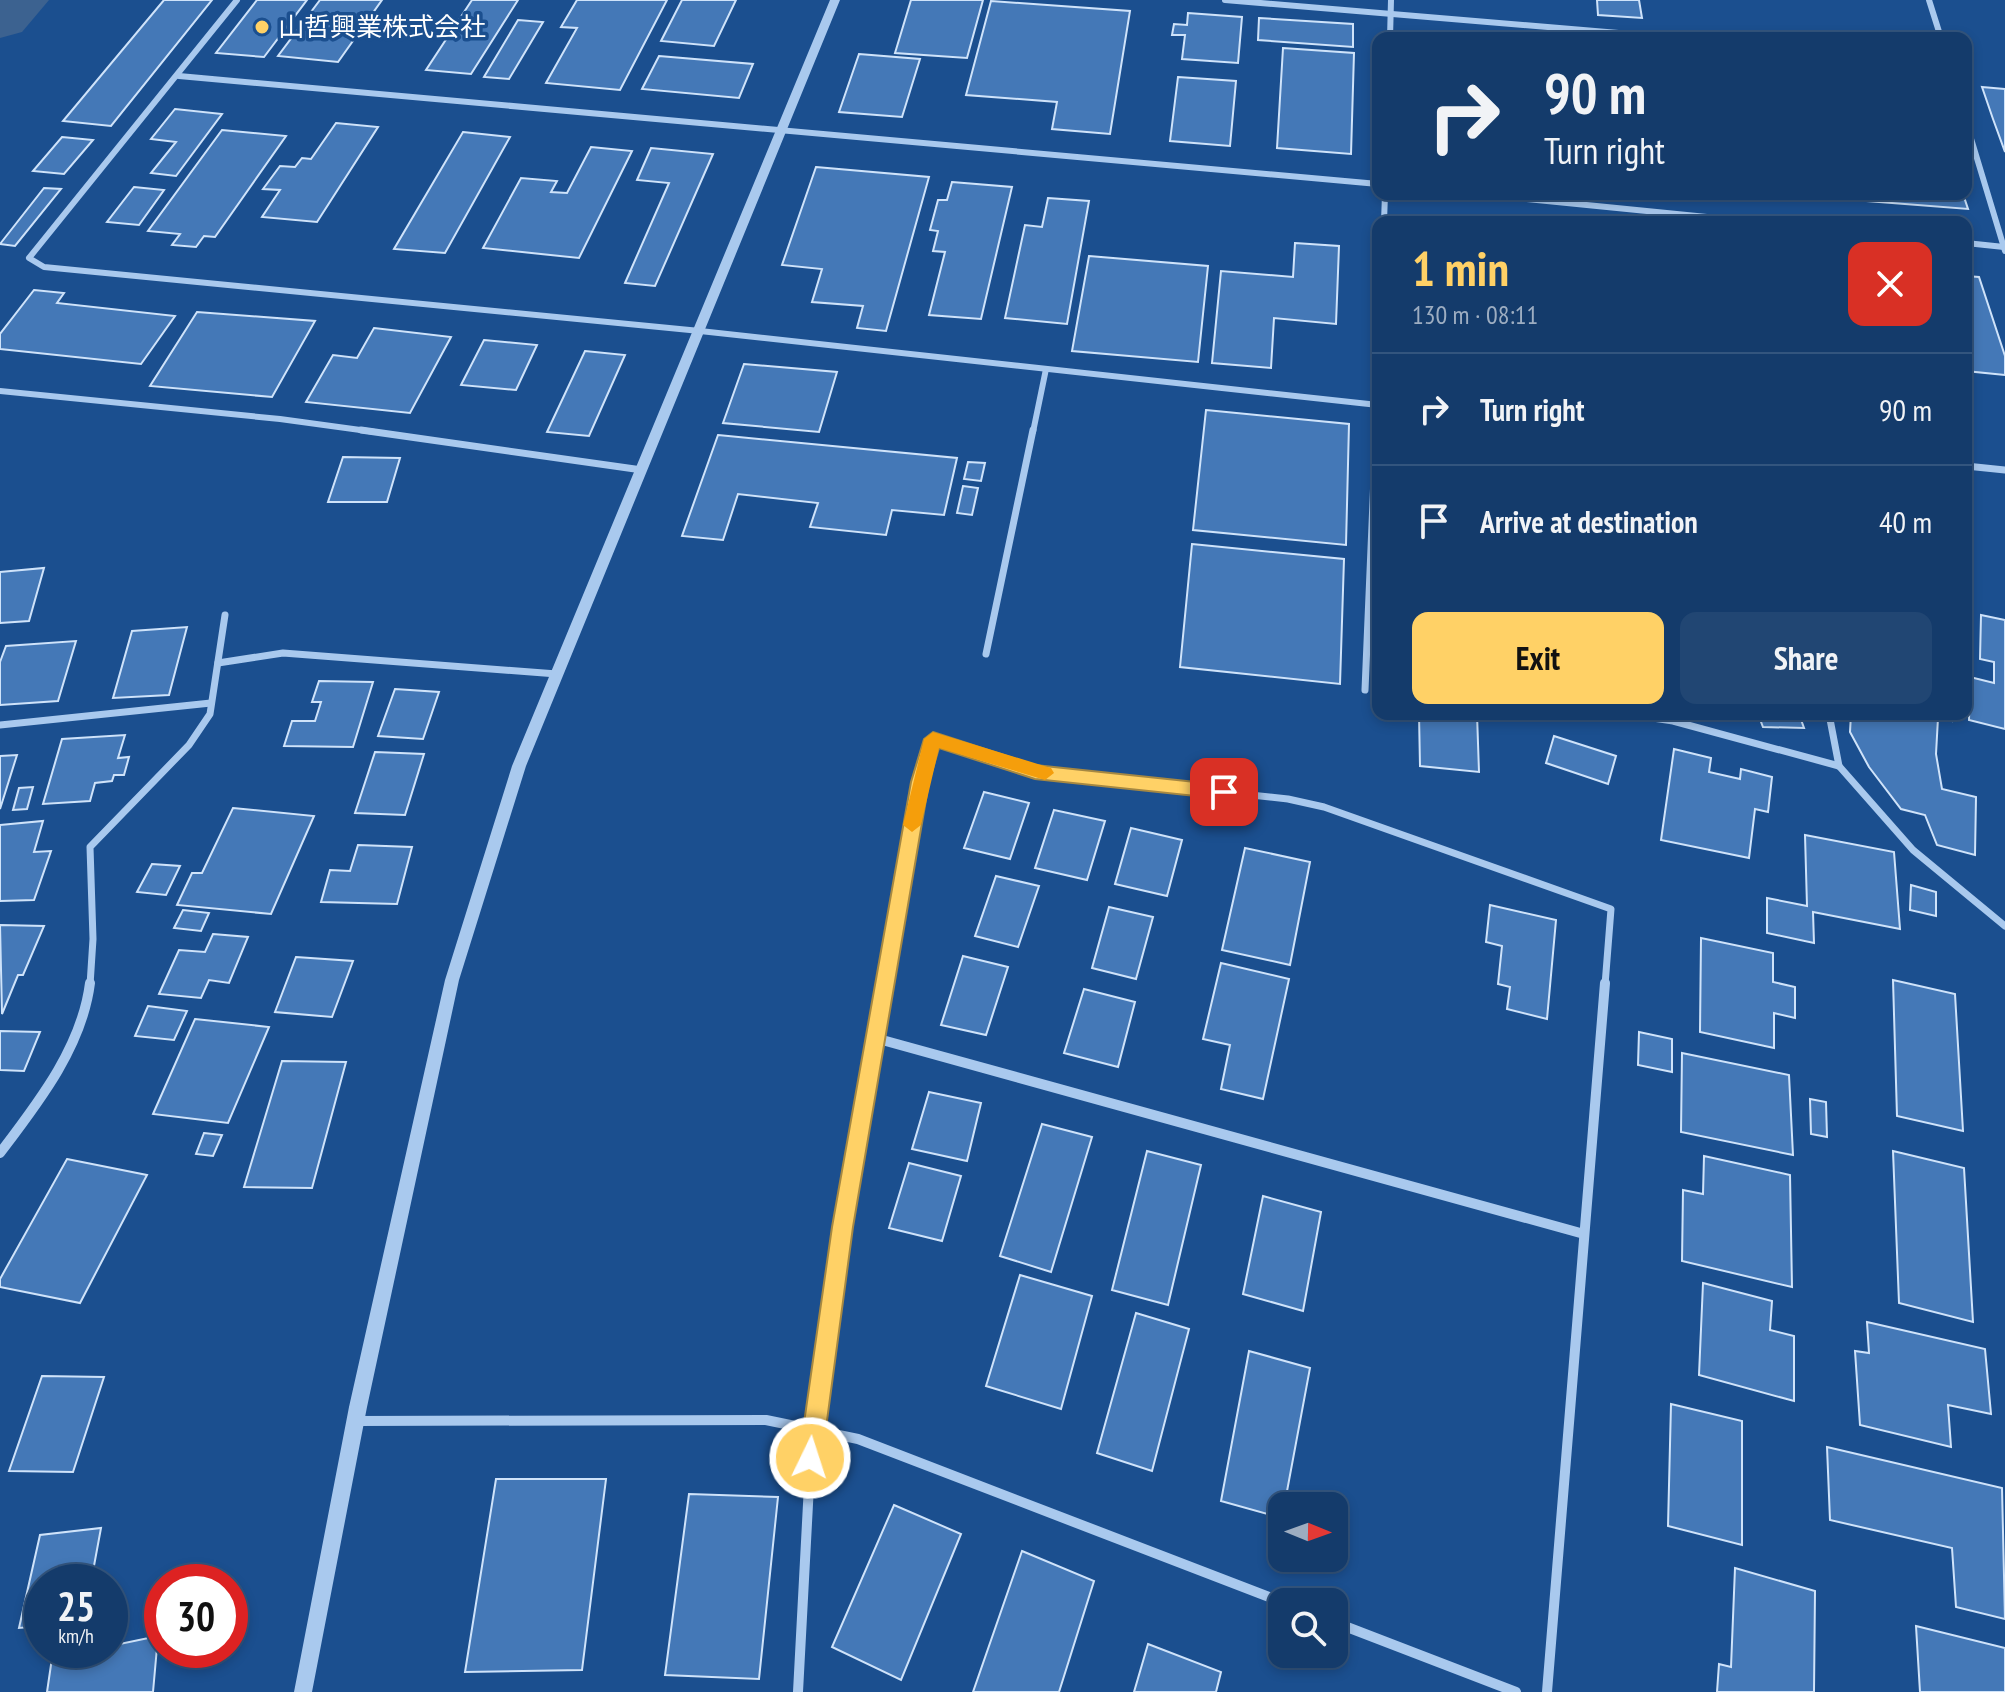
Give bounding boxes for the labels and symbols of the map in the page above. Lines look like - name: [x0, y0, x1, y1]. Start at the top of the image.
- place label: 山哲興業株式会社: [278, 10, 486, 43]
- marker: 山哲興業株式会社: [253, 18, 271, 36]
- pin: [1190, 758, 1258, 826]
- position arrow: [768, 1416, 852, 1500]
- north arrow: [1268, 1492, 1348, 1572]
- speed limit sign: 30: [144, 1564, 248, 1668]

